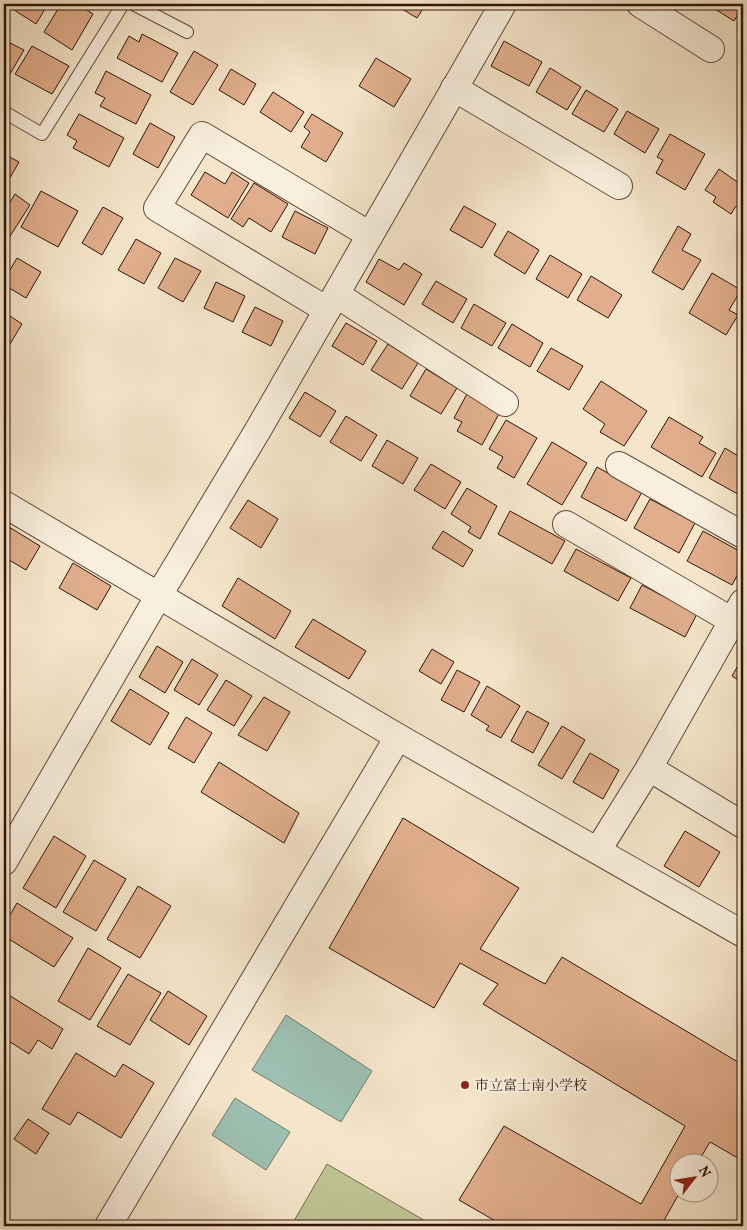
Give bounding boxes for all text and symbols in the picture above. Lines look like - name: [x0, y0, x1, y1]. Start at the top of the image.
- place label: 市立富士南小学校: [475, 1077, 587, 1096]
- marker: 市立富士南小学校: [459, 1079, 471, 1091]
- north arrow: [670, 1152, 720, 1202]
- text: N: [693, 1163, 715, 1181]

